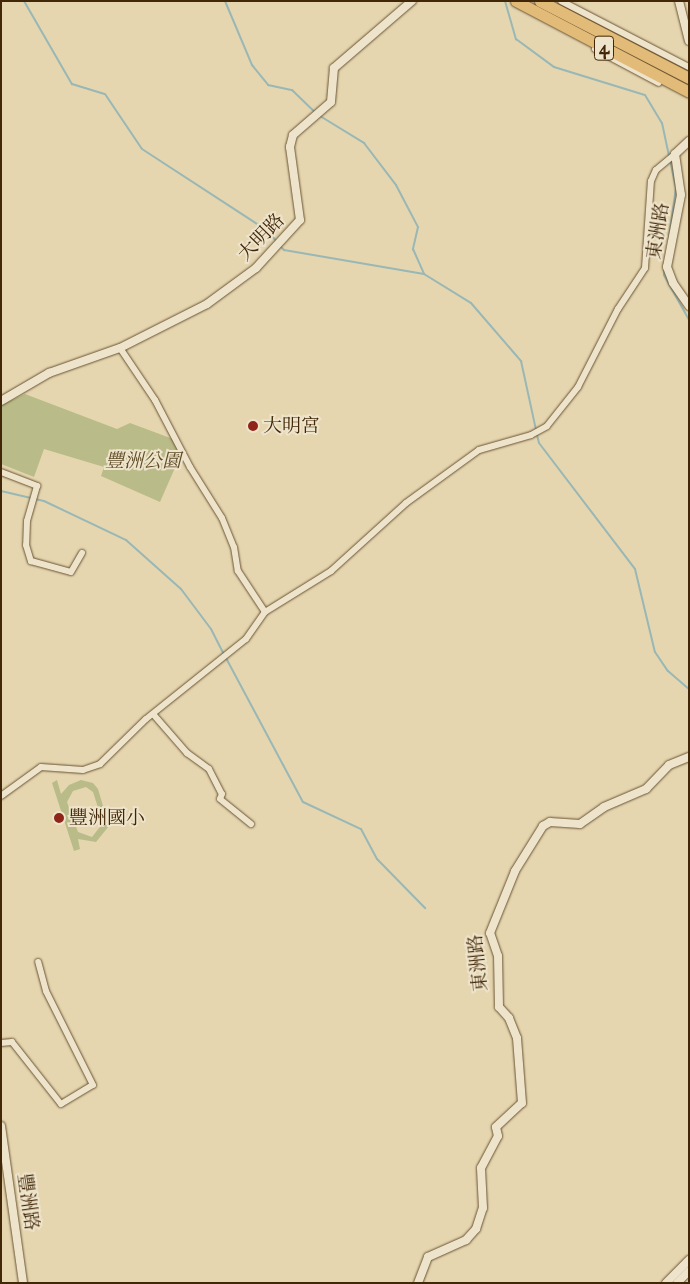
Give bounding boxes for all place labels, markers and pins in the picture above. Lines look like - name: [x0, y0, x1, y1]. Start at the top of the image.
- place label: 大明宮: [263, 415, 320, 437]
- marker: 大明宮: [247, 420, 259, 432]
- place label: 豐洲國小: [69, 807, 145, 829]
- marker: 豐洲國小: [53, 812, 65, 824]

